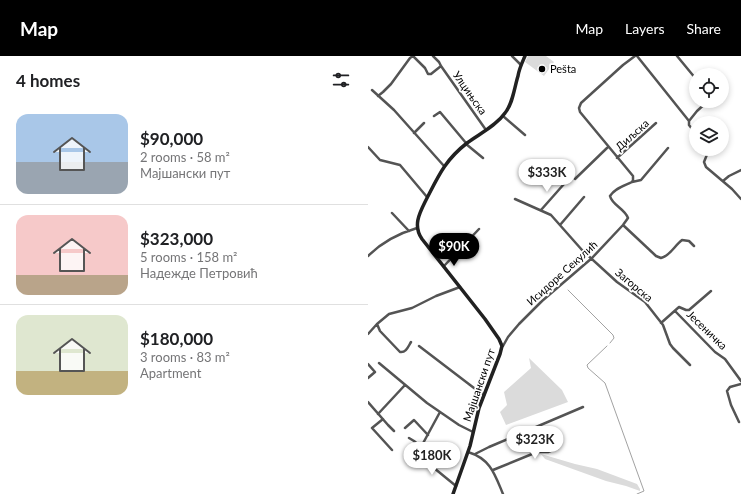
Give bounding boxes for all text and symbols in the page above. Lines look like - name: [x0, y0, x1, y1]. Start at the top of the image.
- text: Map: [20, 17, 58, 40]
- text: Map: [575, 20, 603, 37]
- text: Layers: [625, 20, 665, 37]
- text: Share: [687, 20, 721, 37]
- place label: Pešta: [550, 62, 576, 75]
- marker: Pešta: [537, 64, 547, 74]
- street label: Улцињска: [451, 68, 490, 117]
- map controls: [689, 68, 729, 156]
- button: locate: [689, 68, 729, 108]
- icon: filters: [330, 69, 352, 91]
- text: 4 homes: [16, 70, 80, 91]
- street label: Диљска: [612, 116, 651, 153]
- button: layers: [689, 116, 729, 156]
- text: $90,000: [140, 128, 203, 149]
- icon: home: [48, 130, 96, 178]
- text: 2 rooms · 58 m²: [140, 149, 230, 165]
- pin: $333K: [519, 159, 575, 193]
- text: $333K: [527, 164, 567, 180]
- text: Мајшански пут: [140, 165, 230, 181]
- text: $323,000: [140, 228, 213, 249]
- icon: home: [48, 231, 96, 279]
- pin: $90K: [430, 233, 478, 267]
- text: $90K: [438, 238, 470, 254]
- street label: Исидоре Секулић: [524, 238, 600, 308]
- text: 5 rooms · 158 m²: [140, 249, 237, 265]
- text: Надежде Петровић: [140, 265, 258, 281]
- street label: Загорска: [613, 265, 656, 304]
- street label: Јесеничка: [685, 307, 730, 352]
- text: $180,000: [140, 328, 213, 349]
- icon: home: [48, 331, 96, 379]
- street label: Мајшански пут: [460, 346, 497, 423]
- text: 3 rooms · 83 m²: [140, 349, 230, 365]
- text: Apartment: [140, 365, 201, 381]
- pin: $323K: [507, 426, 563, 460]
- text: $323K: [515, 431, 555, 447]
- pin: $180K: [404, 442, 460, 476]
- text: $180K: [412, 447, 452, 463]

